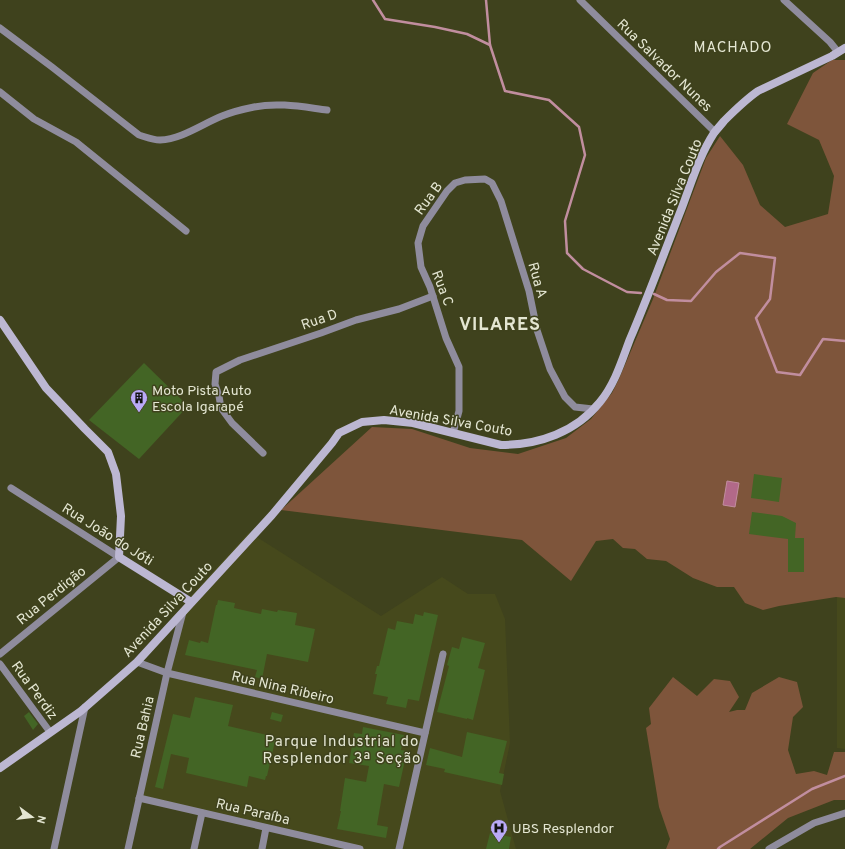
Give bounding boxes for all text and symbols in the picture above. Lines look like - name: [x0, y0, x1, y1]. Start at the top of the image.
- street label: Rua Salvador Nunes: [613, 16, 715, 116]
- district label: MACHADO: [693, 39, 773, 58]
- street label: Avenida Silva Couto: [644, 137, 707, 258]
- street label: Rua B: [411, 179, 447, 219]
- street label: Rua A: [523, 260, 550, 300]
- street label: Rua C: [427, 268, 456, 309]
- street label: Rua D: [299, 306, 340, 335]
- district label: VILARES: [459, 314, 541, 337]
- place label: Moto Pista Auto Escola Igarapé: [152, 383, 252, 416]
- building icon: Moto Pista Auto Escola Igarapé: [129, 388, 149, 413]
- street label: Avenida Silva Couto: [388, 402, 514, 441]
- street label: Rua João do Jóti: [58, 500, 156, 570]
- street label: Avenida Silva Couto: [119, 559, 217, 661]
- street label: Rua Perdigão: [14, 563, 90, 629]
- street label: Rua Perdiz: [7, 658, 61, 723]
- street label: Rua Nina Ribeiro: [230, 668, 336, 709]
- street label: Rua Bahia: [128, 695, 159, 760]
- district label: Parque Industrial do Resplendor 3ª Seção: [263, 733, 421, 769]
- street label: Rua Paraíba: [214, 796, 291, 829]
- north arrow: [12, 797, 52, 837]
- text: N: [33, 814, 48, 825]
- hospital icon: UBS Resplendor: [489, 818, 509, 843]
- place label: UBS Resplendor: [512, 821, 614, 838]

